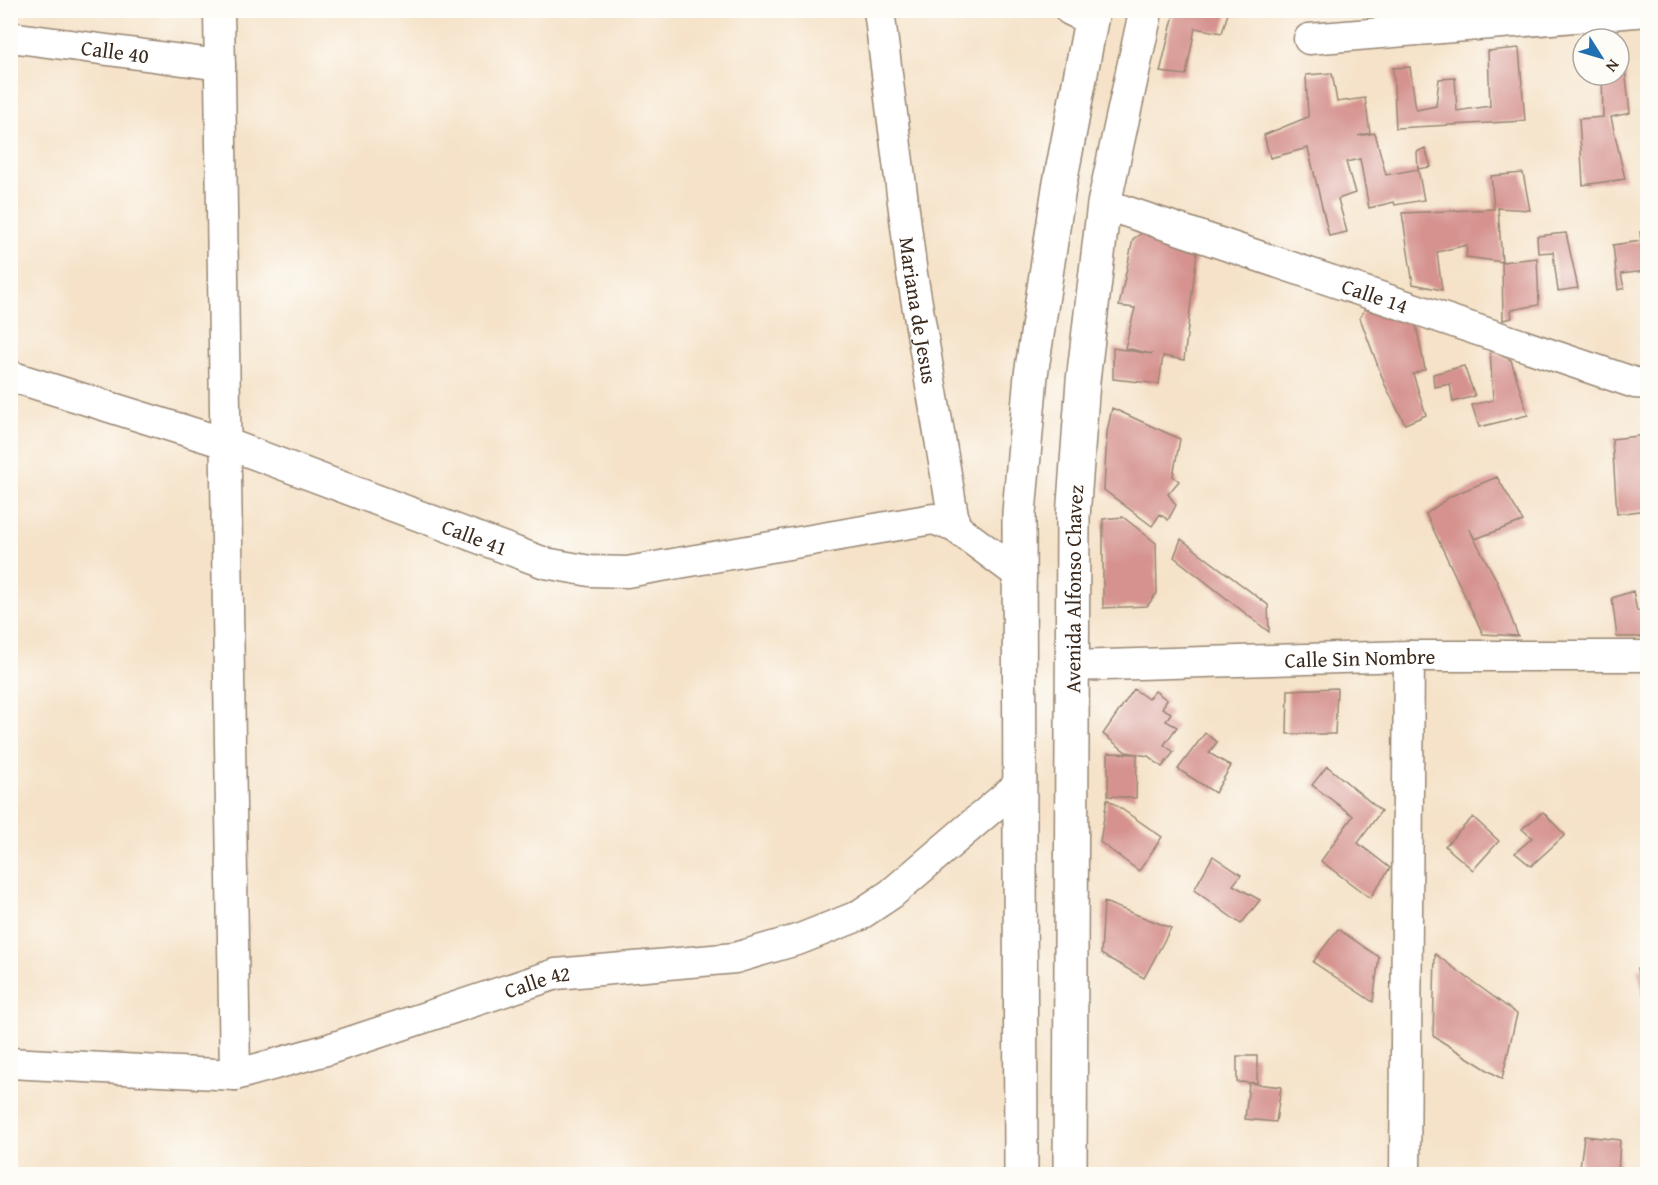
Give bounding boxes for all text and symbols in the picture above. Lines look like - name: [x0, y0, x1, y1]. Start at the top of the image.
- north arrow: [1571, 27, 1631, 87]
- street label: Calle 40: [79, 31, 151, 71]
- text: N: [1600, 55, 1626, 78]
- street label: Mariana de Jesus: [892, 235, 946, 386]
- street label: Calle 14: [1338, 270, 1412, 321]
- street label: Avenida Alfonso Chavez: [1057, 484, 1091, 693]
- street label: Calle 41: [438, 510, 512, 563]
- street label: Calle Sin Nombre: [1284, 641, 1435, 675]
- street label: Calle 42: [500, 957, 571, 1006]

